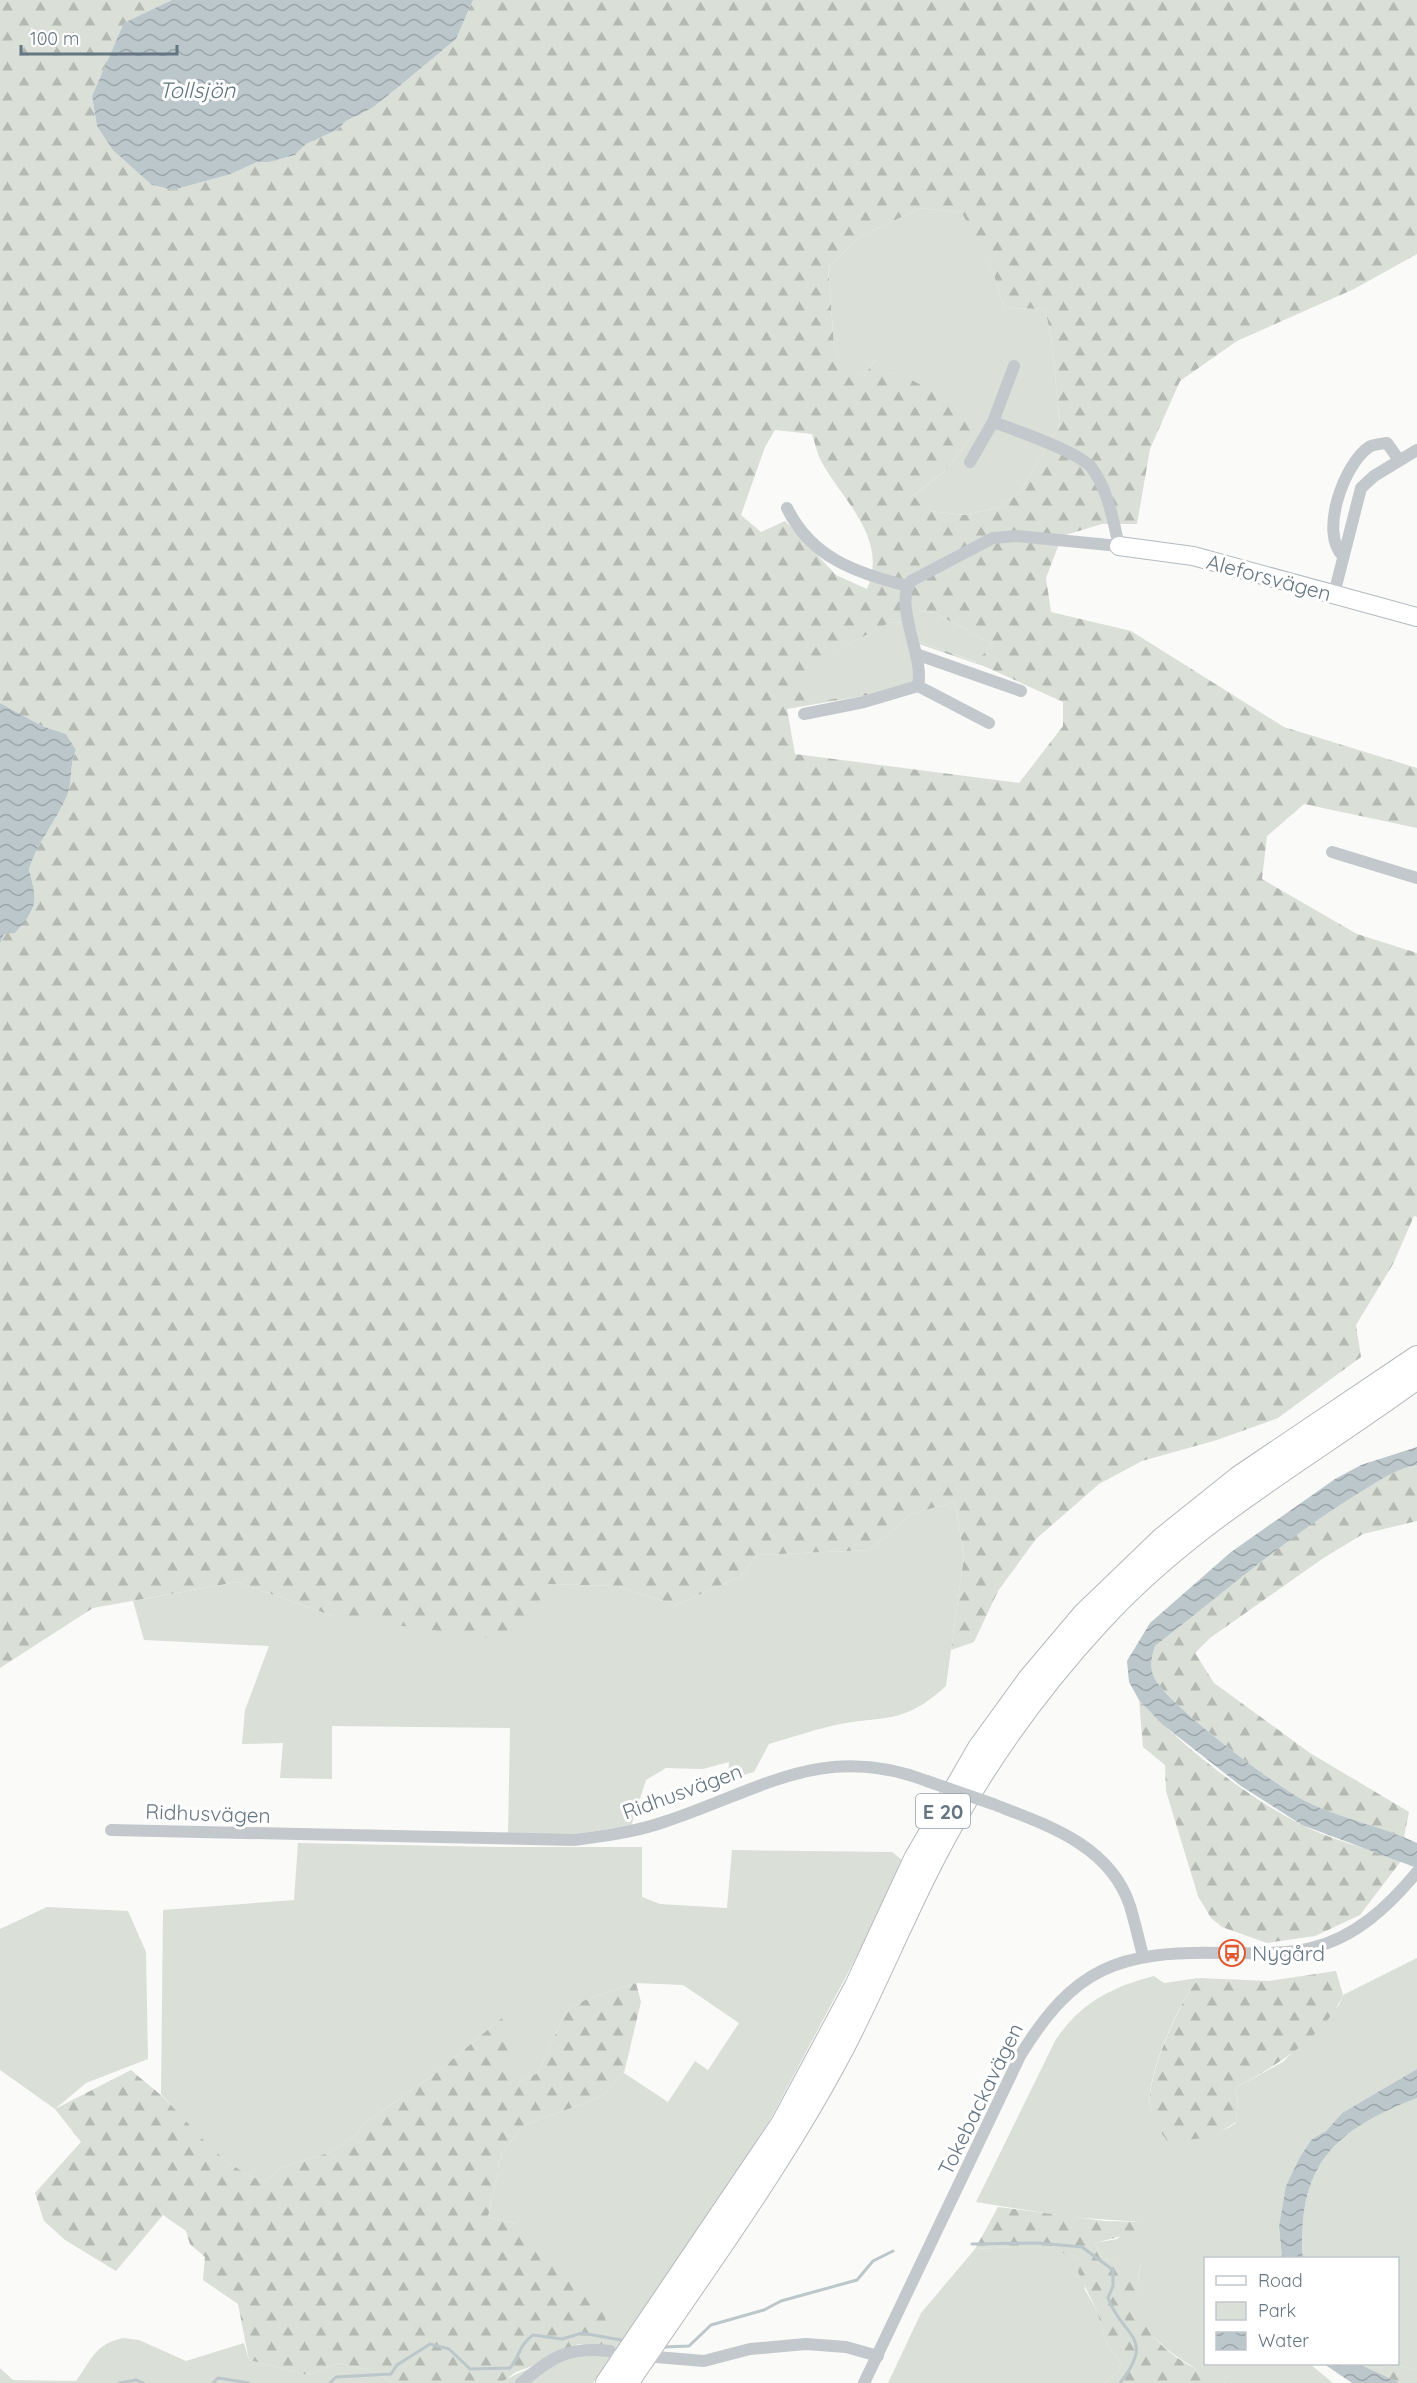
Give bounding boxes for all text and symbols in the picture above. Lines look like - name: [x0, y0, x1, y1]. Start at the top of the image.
- scale bar: [21, 18, 177, 56]
- text: 100 m: [30, 27, 79, 50]
- water label: Tollsjön: [159, 76, 236, 104]
- street label: Aleforsvägen: [1204, 548, 1334, 606]
- street label: Ridhusvägen: [619, 1757, 745, 1825]
- road number: E 20: [916, 1794, 970, 1828]
- street label: Ridhusvägen: [145, 1798, 271, 1828]
- bus stop icon: Nygård: [1217, 1938, 1247, 1968]
- place label: Nygård: [1252, 1940, 1325, 1966]
- street label: Tokebackavägen: [932, 2019, 1028, 2179]
- legend: [1204, 2257, 1399, 2365]
- text: Road: [1258, 2269, 1303, 2292]
- text: Park: [1258, 2299, 1296, 2322]
- text: Water: [1258, 2329, 1309, 2352]

